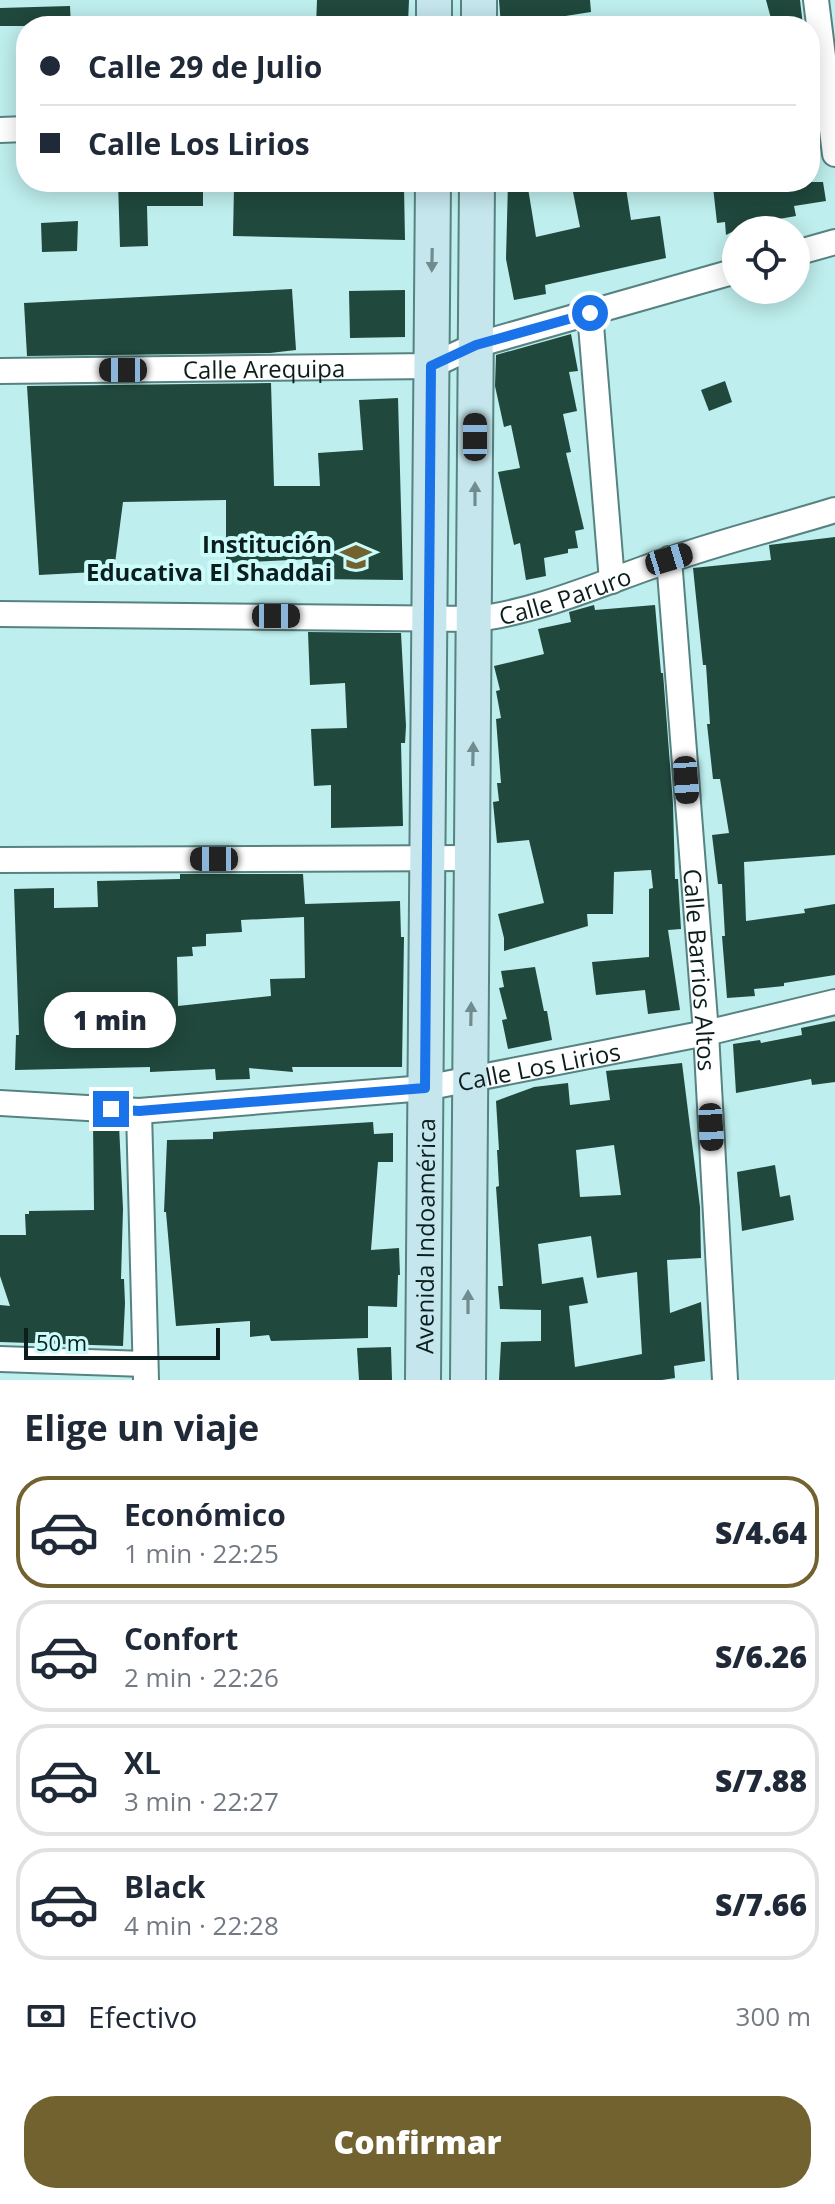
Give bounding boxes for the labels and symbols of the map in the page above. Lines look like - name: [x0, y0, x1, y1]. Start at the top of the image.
- one-way arrow: [426, 248, 438, 273]
- route start: [572, 295, 608, 331]
- street label: Calle Arequipa: [183, 350, 345, 385]
- car: [99, 358, 147, 382]
- car: [463, 413, 487, 461]
- one-way arrow: [469, 481, 481, 506]
- place label: Institución Educativa El Shaddai: [86, 527, 332, 588]
- school or university icon: Institución Educativa El Shaddai: [339, 540, 373, 574]
- car: [643, 541, 695, 577]
- street label: Calle Paruro: [496, 558, 635, 631]
- car: [252, 604, 300, 628]
- one-way arrow: [467, 741, 479, 766]
- car: [672, 755, 700, 805]
- car: [190, 847, 238, 871]
- street label: Calle Barrios Altos: [677, 867, 725, 1072]
- callout: 1 min: [45, 993, 177, 1049]
- one-way arrow: [464, 1001, 477, 1026]
- street label: Calle Los Lirios: [454, 1034, 623, 1098]
- route end: [93, 1091, 129, 1127]
- car: [698, 1102, 724, 1152]
- street label: Avenida Indoamérica: [407, 1118, 442, 1354]
- one-way arrow: [462, 1289, 475, 1314]
- scale bar: [24, 1324, 220, 1360]

